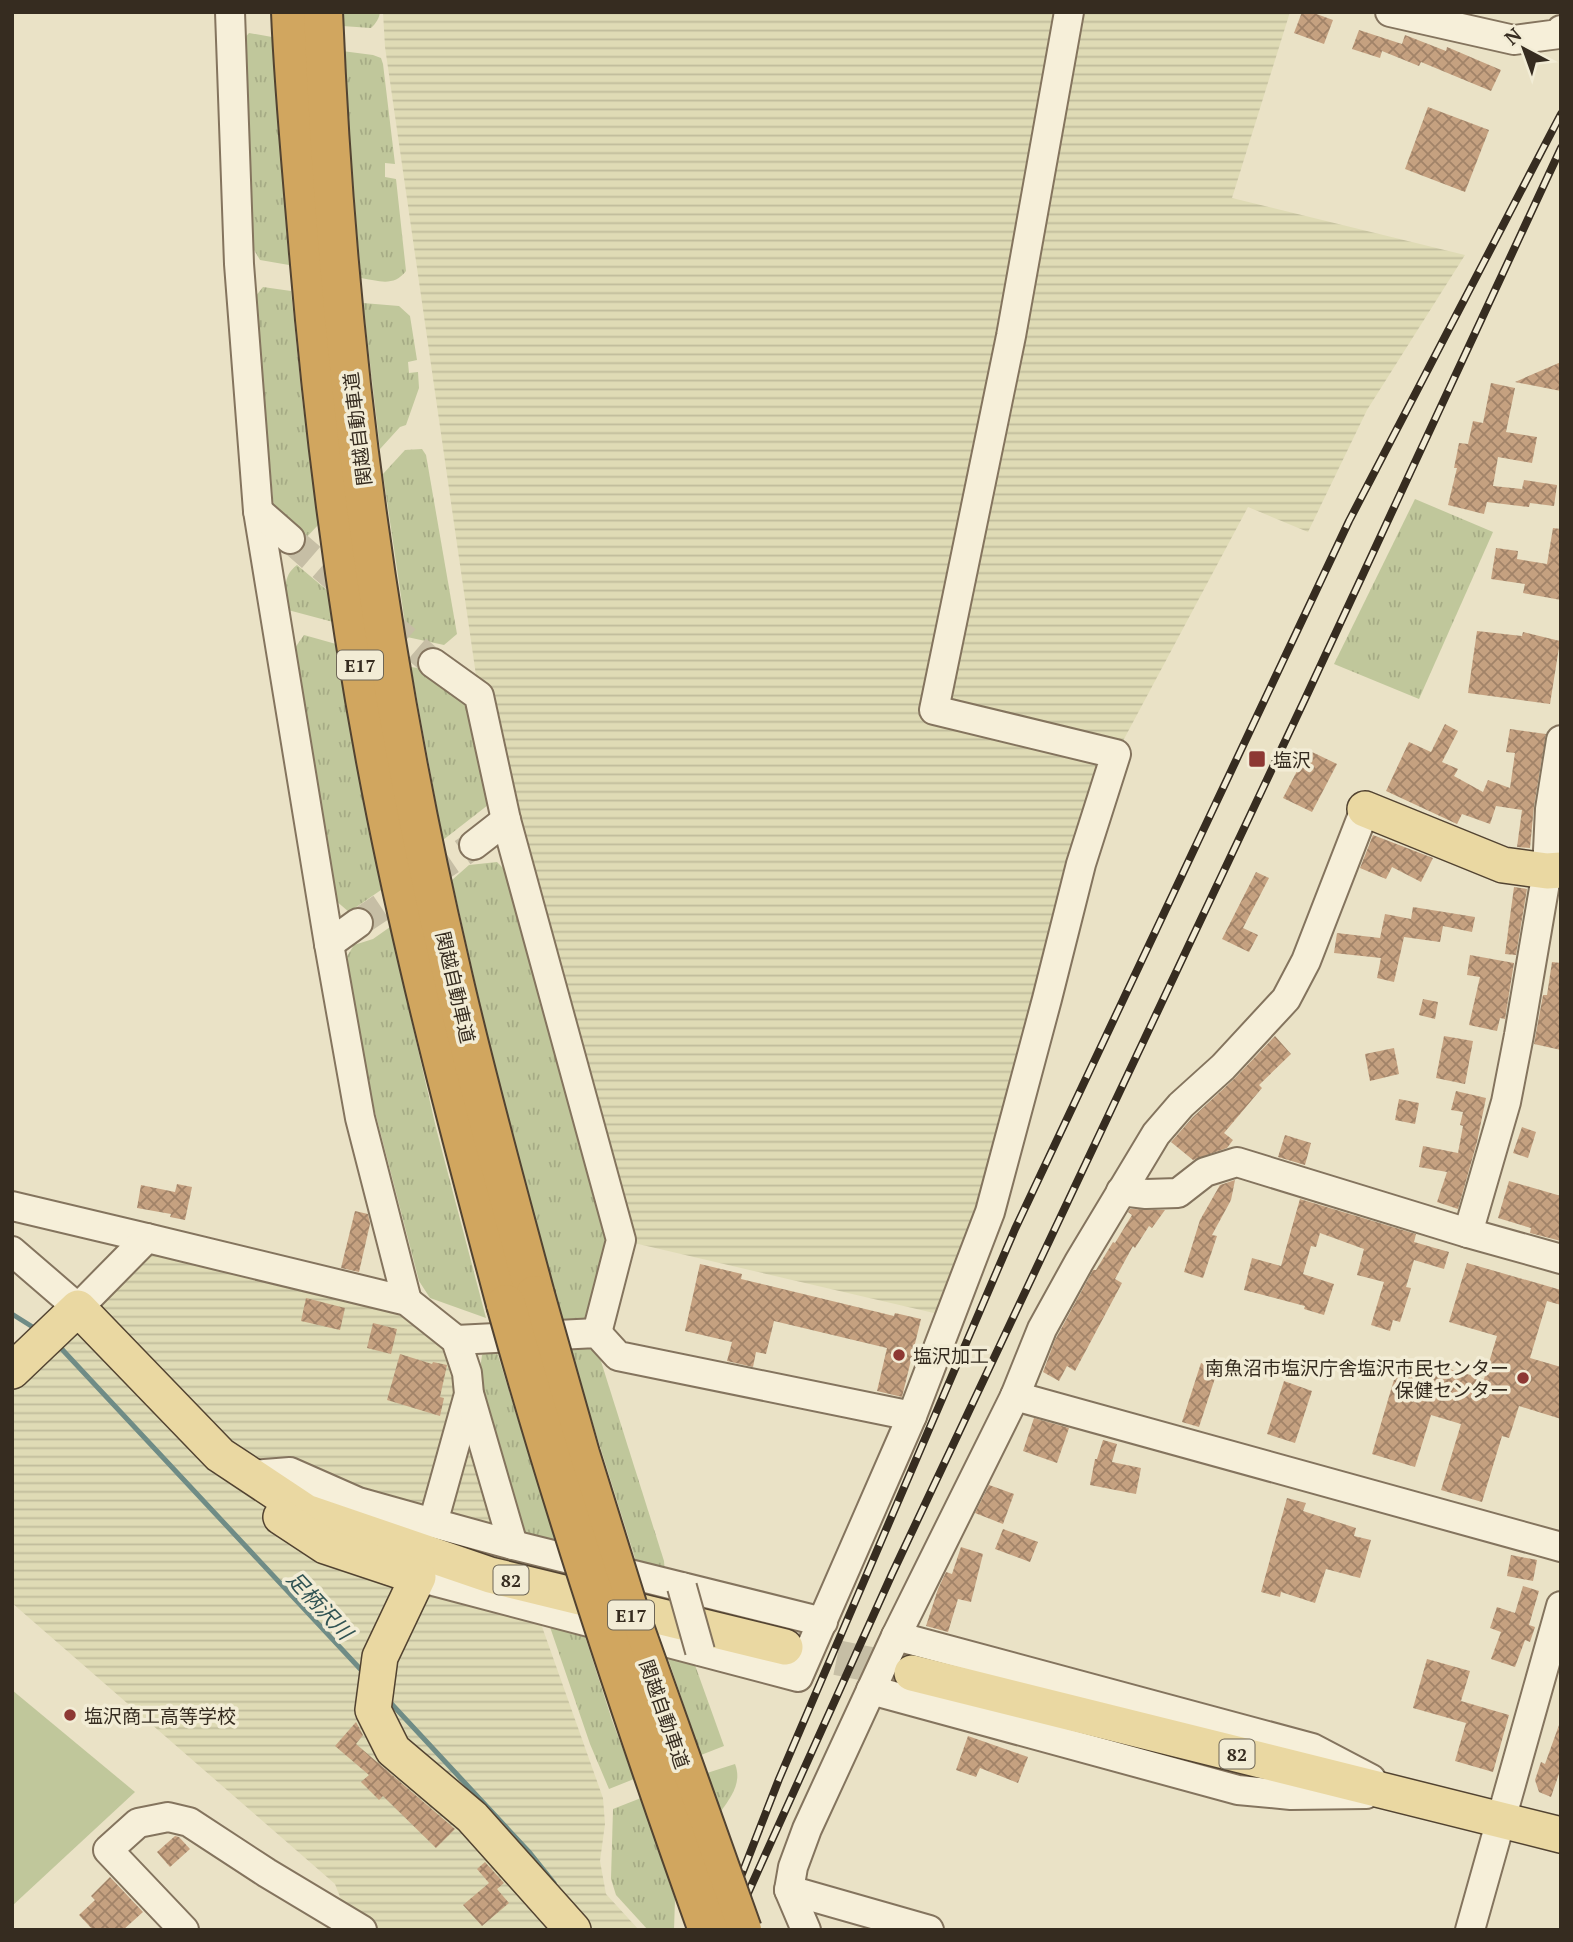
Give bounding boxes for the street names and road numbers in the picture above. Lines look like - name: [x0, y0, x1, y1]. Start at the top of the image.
- street label: 関越自動車道: [338, 371, 376, 487]
- road number: E17: [337, 650, 383, 680]
- street label: 関越自動車道: [431, 929, 481, 1045]
- road number: 82: [494, 1566, 528, 1595]
- road number: E17: [608, 1600, 654, 1630]
- street label: 関越自動車道: [635, 1656, 695, 1772]
- road number: 82: [1220, 1740, 1254, 1769]

